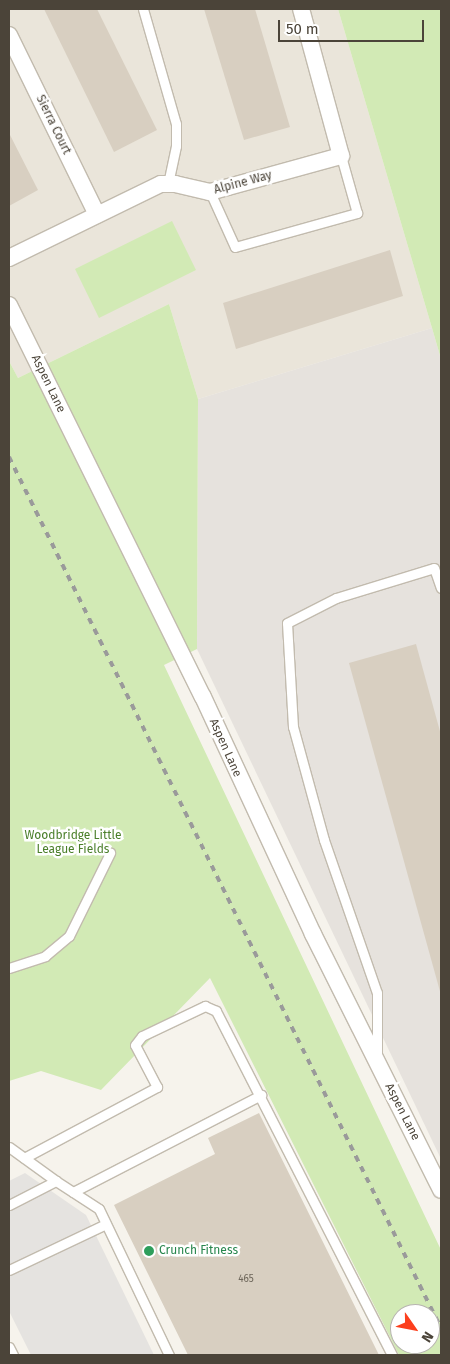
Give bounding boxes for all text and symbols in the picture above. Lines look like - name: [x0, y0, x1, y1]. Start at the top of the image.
- scale bar: [280, 10, 426, 42]
- text: 50 m: [286, 20, 319, 38]
- street label: Sierra Court: [32, 93, 74, 157]
- street label: Alpine Way: [212, 168, 274, 198]
- street label: Aspen Lane: [28, 353, 68, 415]
- street label: Aspen Lane: [206, 717, 244, 779]
- park label: Woodbridge Little League Fields: [25, 829, 121, 857]
- street label: Aspen Lane: [381, 1081, 423, 1143]
- place label: Crunch Fitness: [159, 1244, 238, 1258]
- marker: Crunch Fitness: [143, 1245, 155, 1257]
- house number: 465: [238, 1274, 254, 1286]
- north arrow: [390, 1304, 440, 1354]
- text: N: [418, 1328, 437, 1345]

